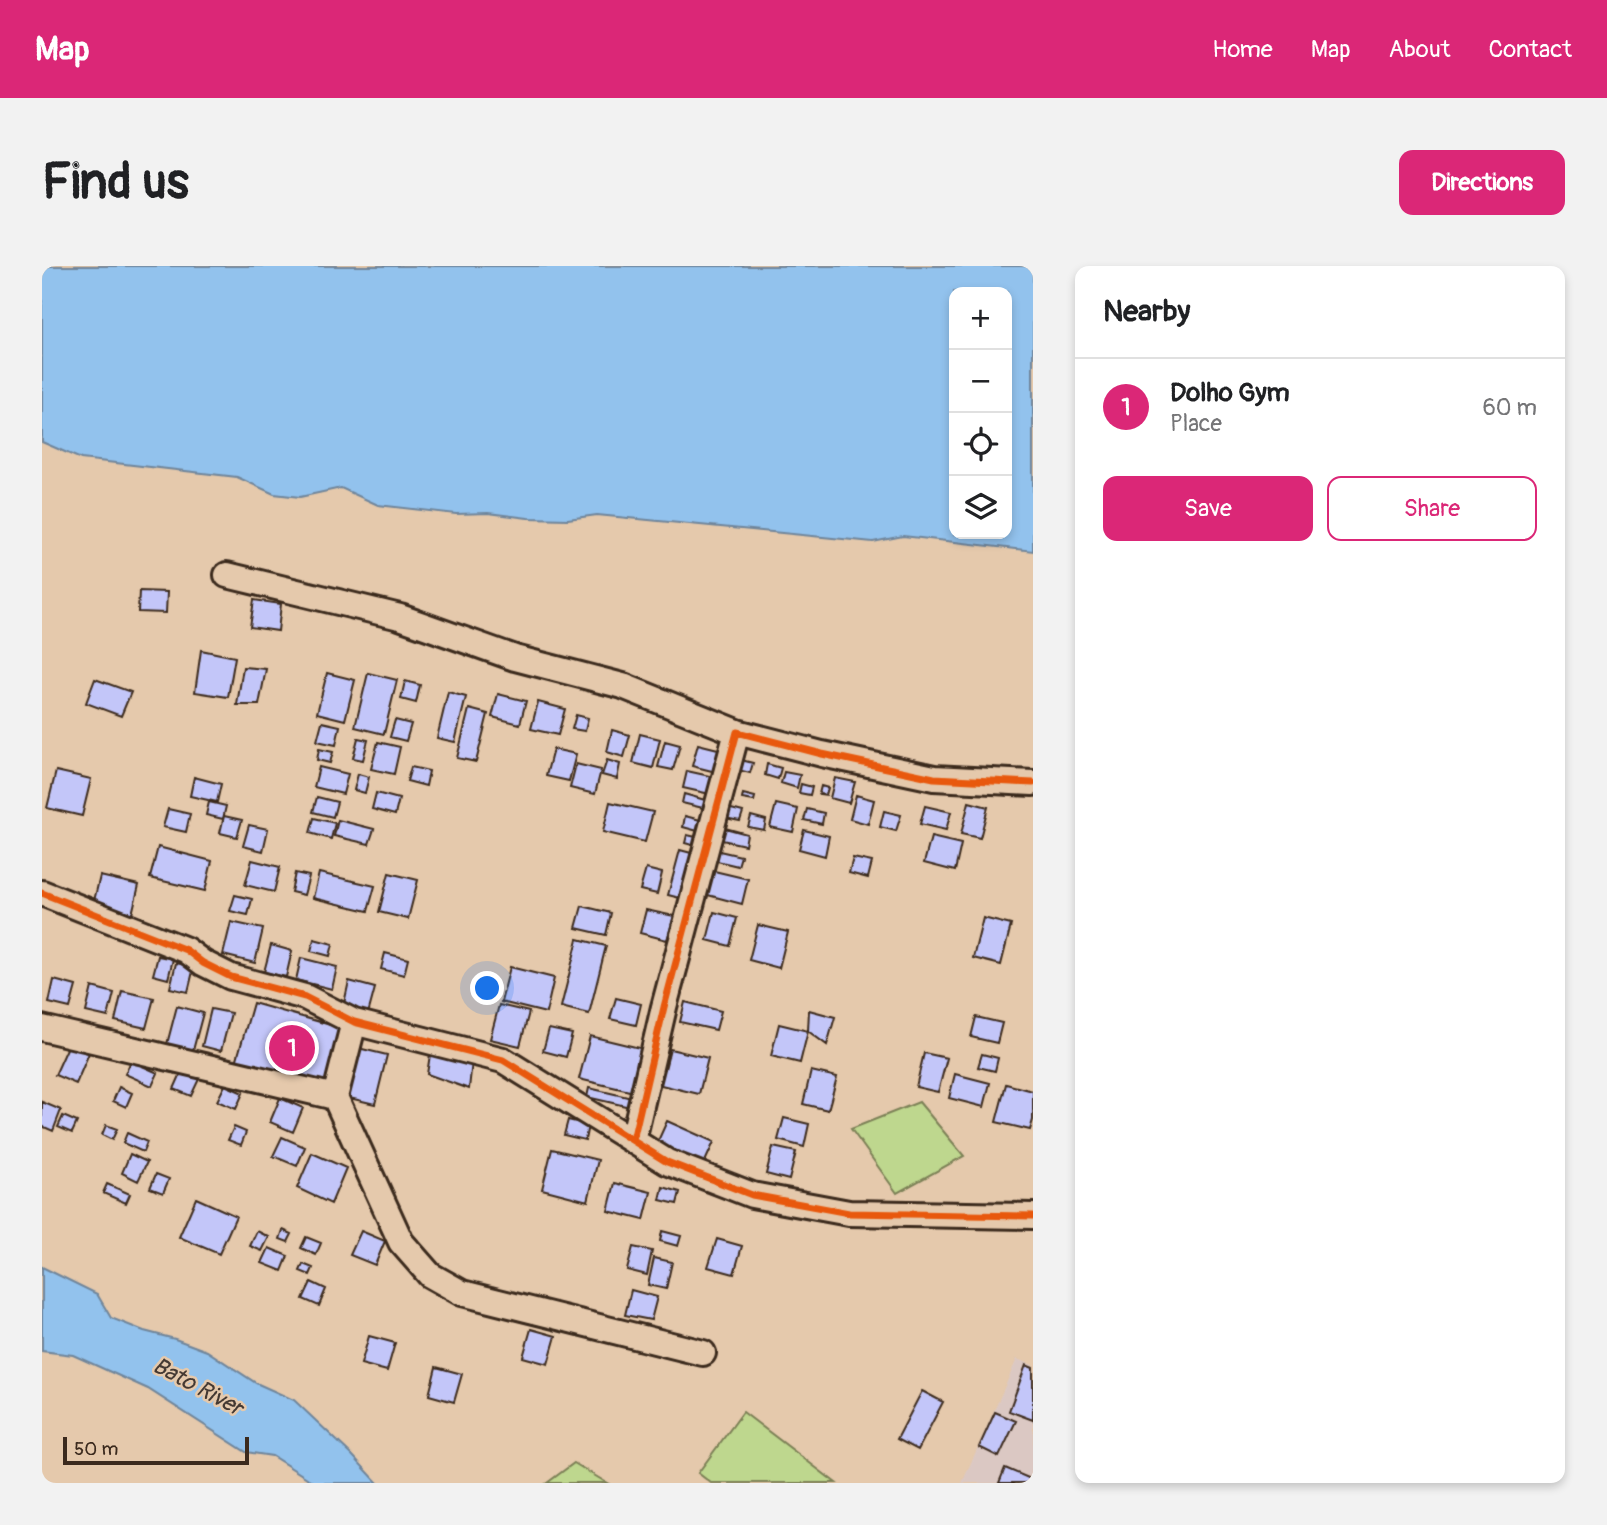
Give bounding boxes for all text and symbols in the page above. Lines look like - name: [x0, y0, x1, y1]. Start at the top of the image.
- text: Map: [35, 29, 90, 70]
- text: Home: [1212, 35, 1273, 64]
- text: Map: [1311, 35, 1351, 64]
- text: About: [1389, 35, 1451, 64]
- text: Contact: [1489, 35, 1572, 64]
- button: Directions: [1399, 150, 1565, 215]
- text: Find us: [42, 152, 189, 213]
- map controls: [949, 287, 1012, 539]
- button: +: [949, 287, 1012, 350]
- text: Nearby: [1103, 293, 1190, 330]
- button: −: [949, 350, 1012, 413]
- text: Dolho Gym: [1170, 377, 1290, 409]
- text: 1: [1122, 393, 1131, 422]
- text: 60 m: [1482, 393, 1537, 422]
- text: Place: [1170, 409, 1222, 438]
- button: locate: [949, 413, 1012, 476]
- button: layers: [949, 476, 1012, 539]
- button: Save: [1103, 476, 1313, 541]
- button: Share: [1327, 476, 1537, 541]
- your location: [470, 971, 504, 1005]
- pin: 1: [269, 1022, 315, 1074]
- water label: Bato River: [148, 1351, 250, 1423]
- scale bar: [63, 1434, 248, 1466]
- text: 50 m: [74, 1437, 118, 1461]

